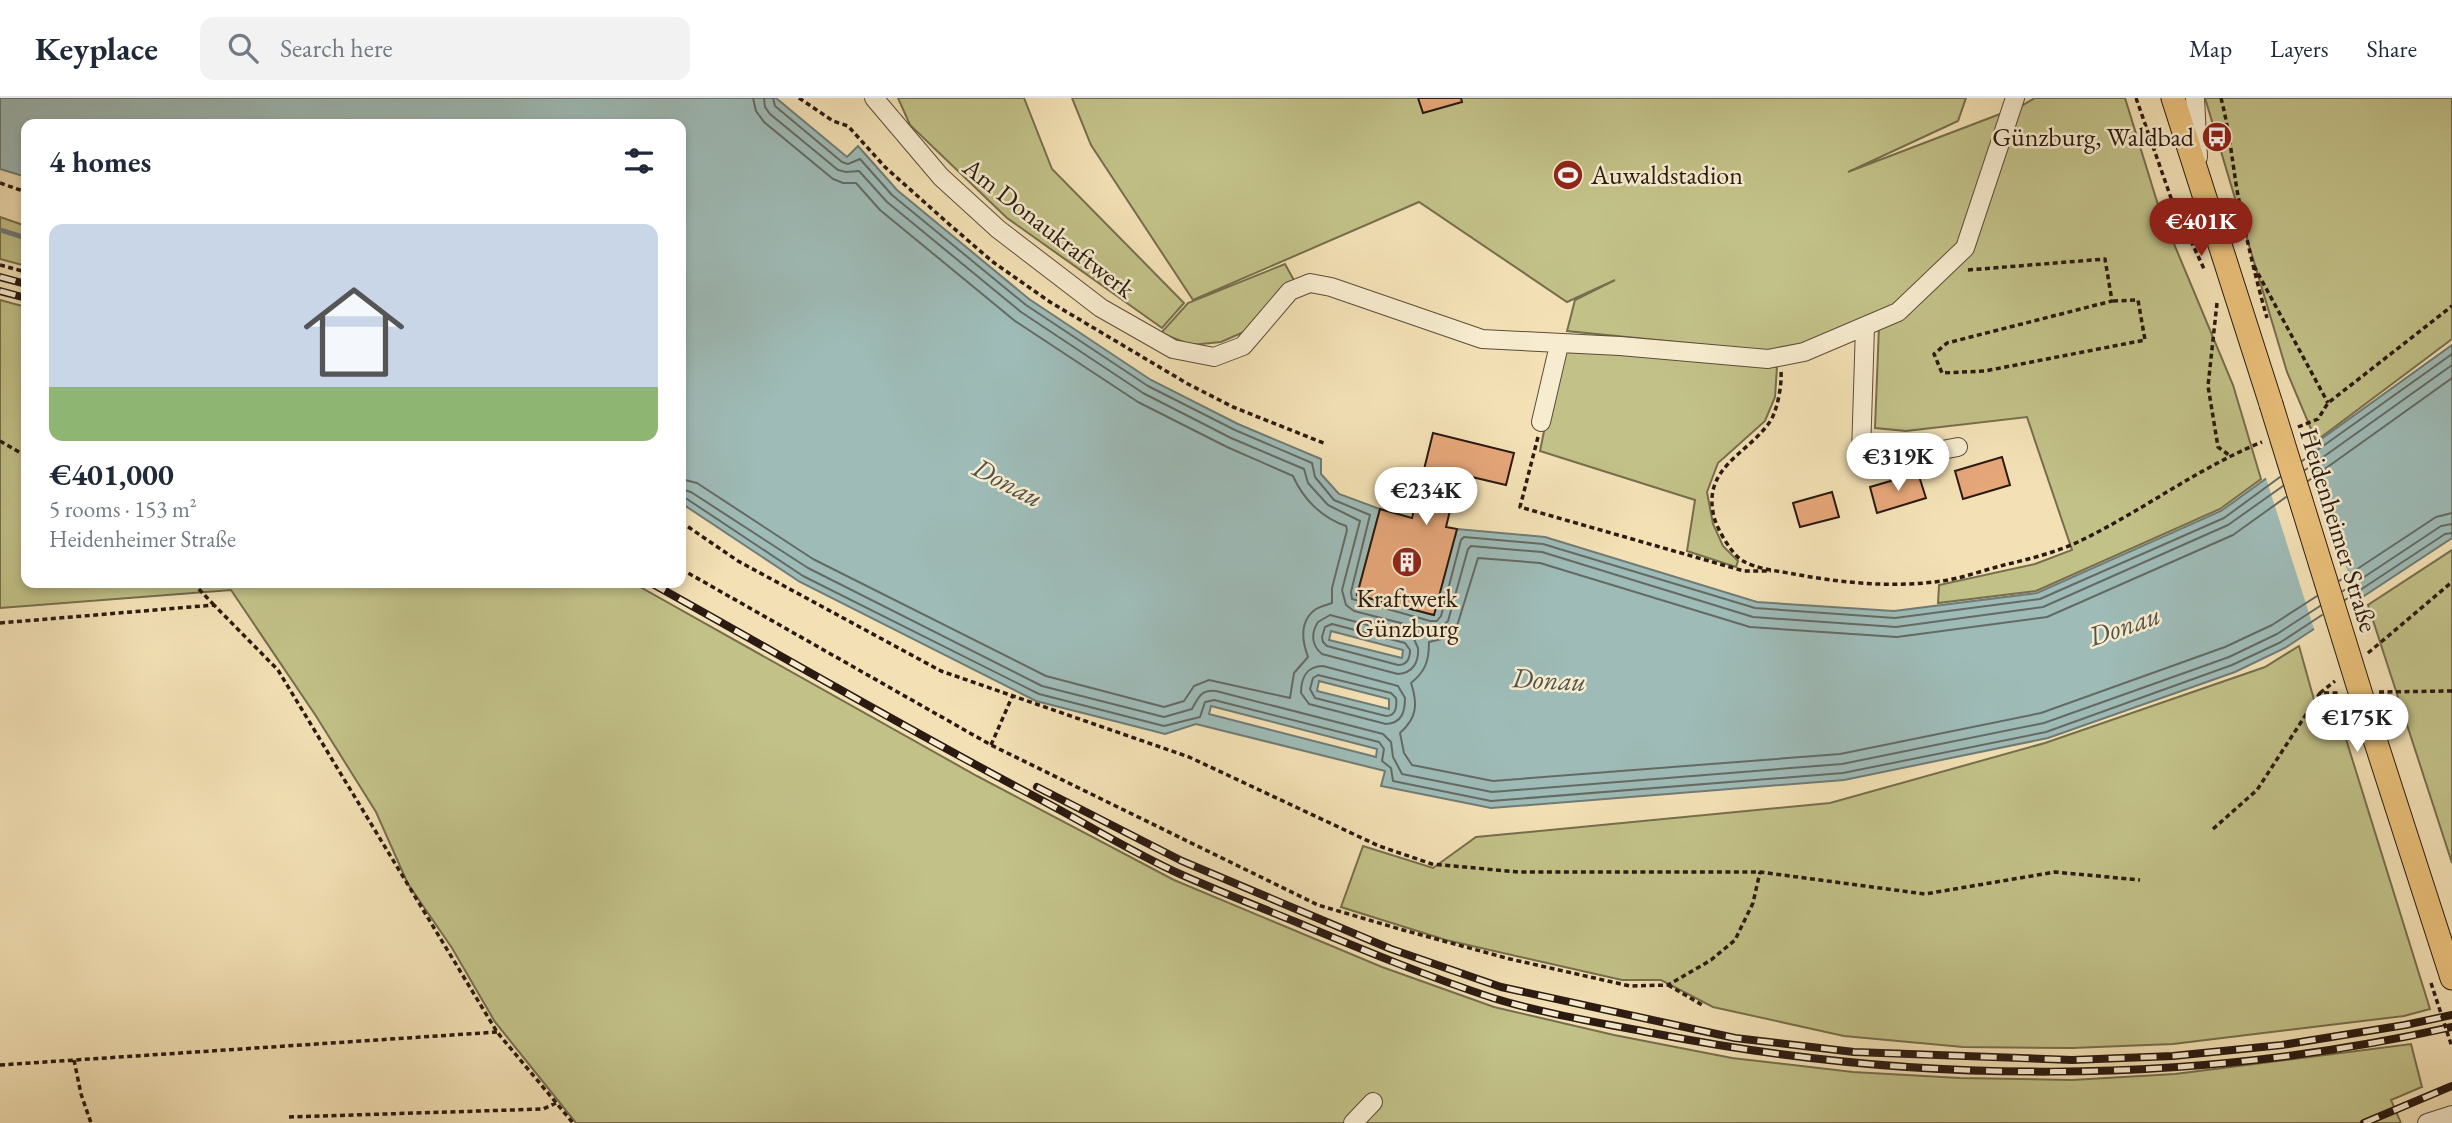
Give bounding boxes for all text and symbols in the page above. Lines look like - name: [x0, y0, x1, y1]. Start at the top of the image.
- search box: [200, 17, 690, 80]
- text: Keyplace: [35, 27, 158, 70]
- icon: search: [224, 29, 262, 67]
- text: Search here: [280, 31, 393, 65]
- text: Map: [2189, 33, 2232, 64]
- text: Layers: [2270, 33, 2329, 64]
- text: Share: [2367, 33, 2417, 64]
- place label: Günzburg, Waldbad: [1992, 120, 2195, 154]
- bus stop icon: Günzburg, Waldbad: [2200, 120, 2234, 154]
- text: 4 homes: [49, 142, 151, 181]
- icon: filters: [620, 142, 658, 180]
- street label: Am Donaukraftwerk: [955, 149, 1143, 306]
- sports icon: Auwaldstadion: [1551, 158, 1585, 192]
- place label: Auwaldstadion: [1590, 158, 1743, 192]
- pin: €401K: [2152, 198, 2250, 258]
- text: €401K: [2165, 206, 2237, 236]
- icon: home: [291, 269, 417, 395]
- street label: Heidenheimer Straße: [2292, 424, 2386, 636]
- pin: €319K: [1849, 434, 1947, 493]
- text: €319K: [1862, 441, 1934, 471]
- water label: Donau: [966, 448, 1049, 515]
- text: €401,000: [49, 455, 174, 494]
- pin: €234K: [1377, 468, 1475, 527]
- text: €234K: [1390, 475, 1462, 505]
- text: 5 rooms · 153 m²: [49, 494, 197, 524]
- text: Heidenheimer Straße: [49, 524, 236, 554]
- building icon: Kraftwerk Günzburg: [1390, 545, 1424, 579]
- place label: Kraftwerk Günzburg: [1355, 581, 1459, 645]
- water label: Donau: [2082, 596, 2165, 654]
- water label: Donau: [1510, 659, 1587, 699]
- pin: €175K: [2308, 694, 2406, 754]
- text: €175K: [2321, 702, 2393, 732]

